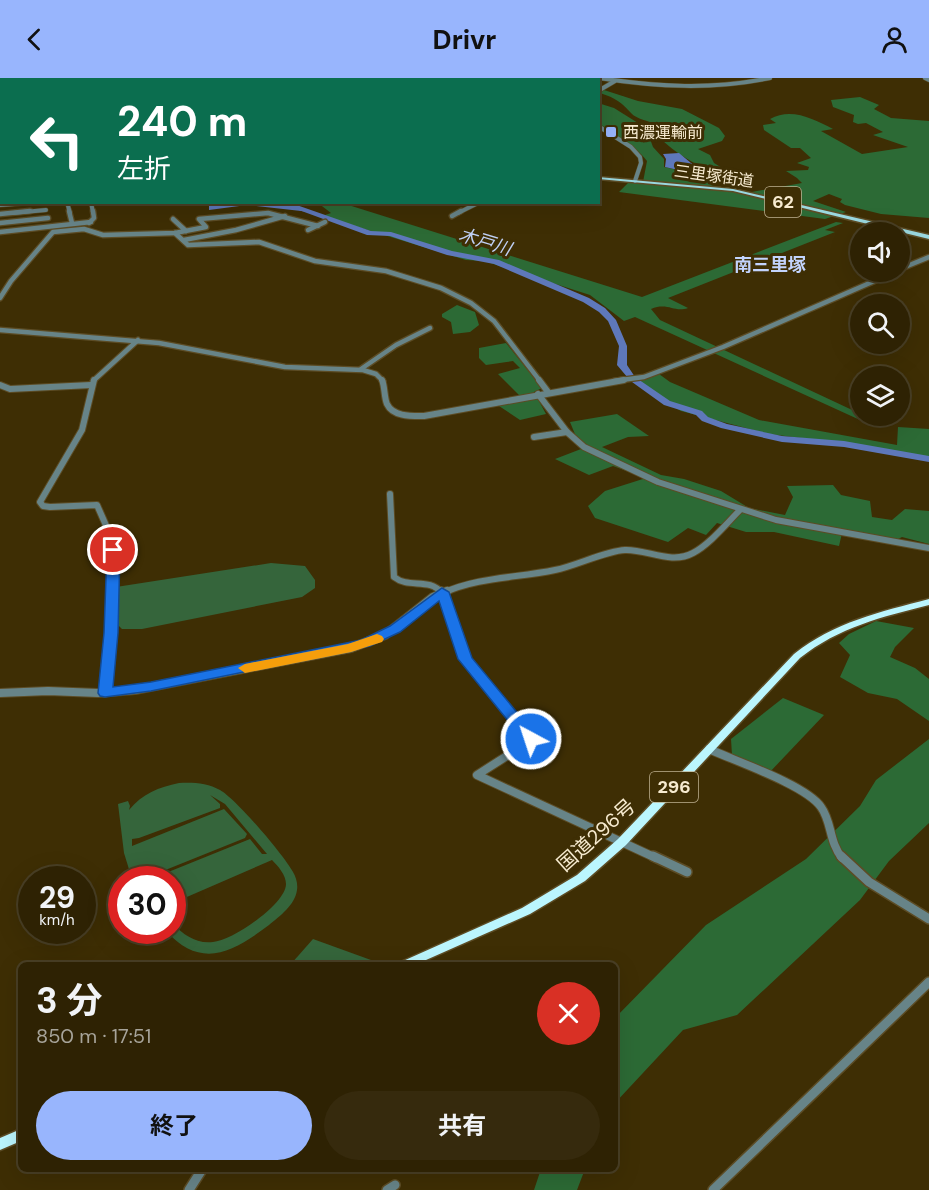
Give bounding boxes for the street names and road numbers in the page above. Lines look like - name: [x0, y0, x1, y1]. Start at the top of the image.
- street label: 三里塚街道: [673, 160, 755, 192]
- road number: 62: [765, 187, 801, 217]
- road number: 296: [650, 772, 698, 802]
- street label: 国道296号: [551, 793, 641, 877]

